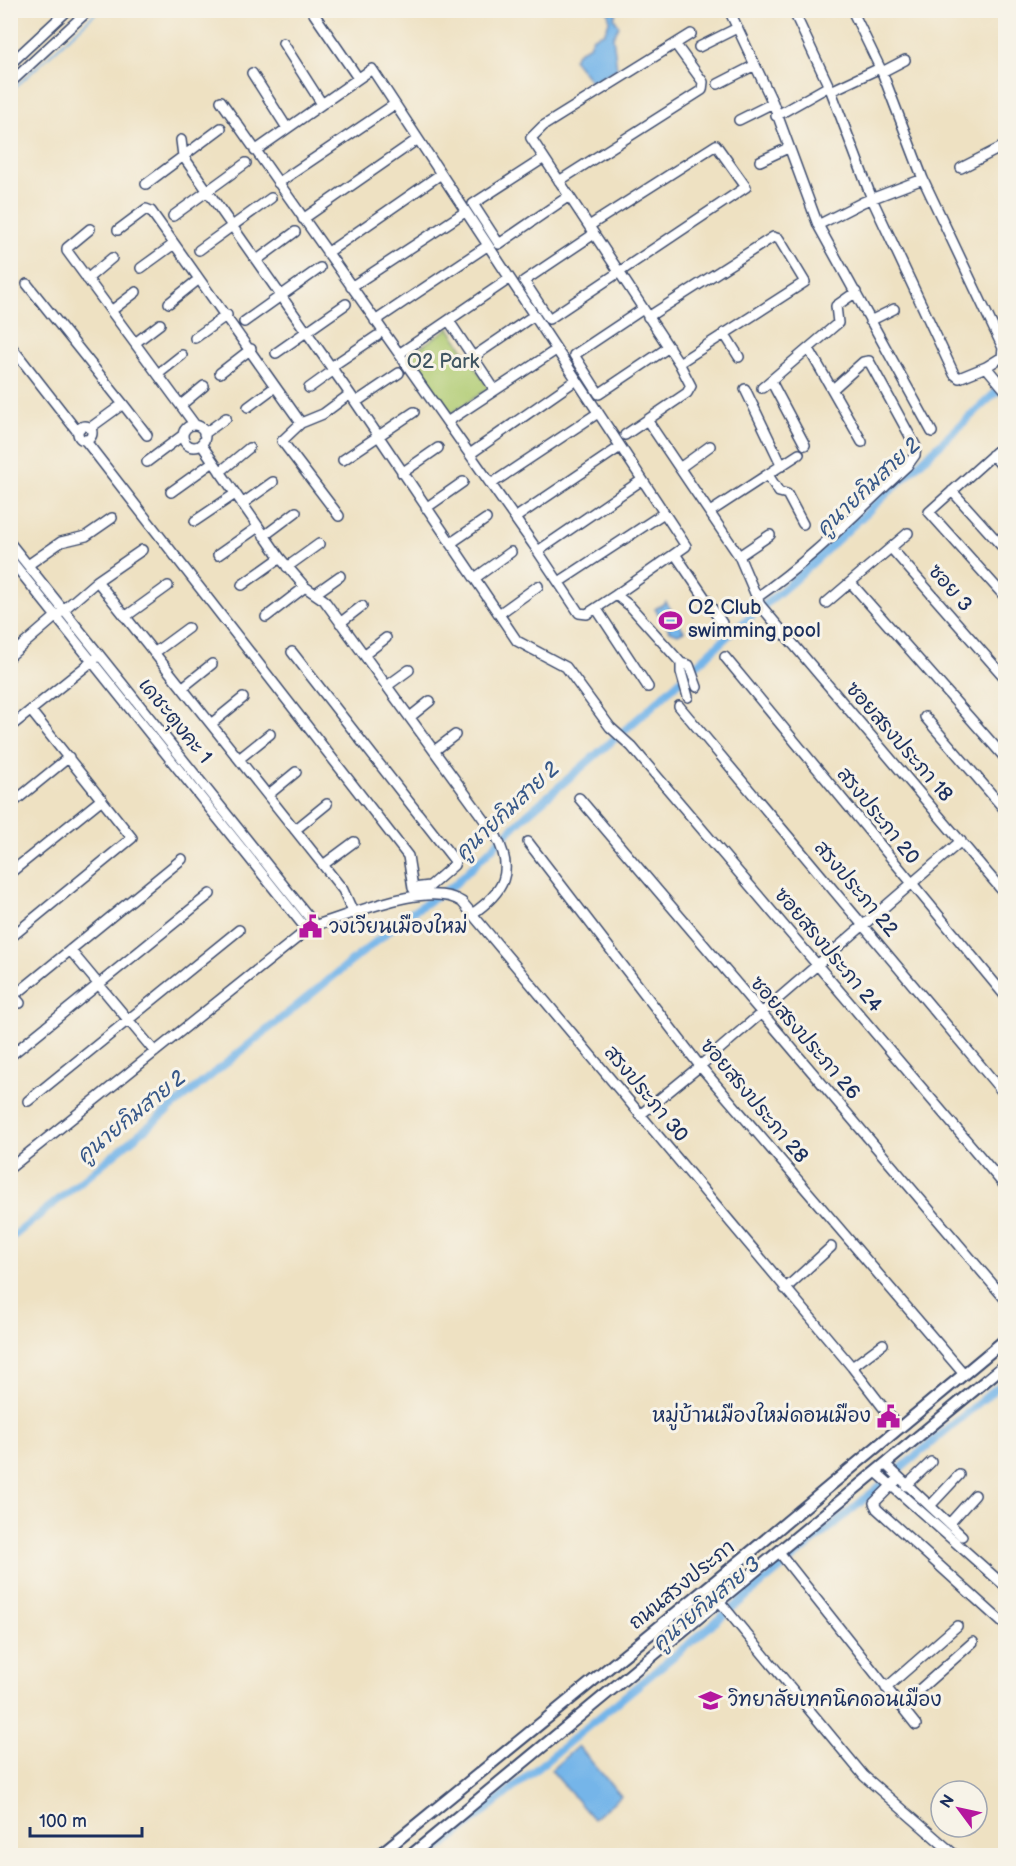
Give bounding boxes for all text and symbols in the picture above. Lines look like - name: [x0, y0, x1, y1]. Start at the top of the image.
- park label: O2 Park: [407, 350, 479, 374]
- water label: คูนายกิมสาย 2: [811, 433, 927, 544]
- street label: ซอย 3: [923, 559, 977, 617]
- place label: O2 Club swimming pool: [688, 596, 821, 643]
- sports icon: O2 Club swimming pool: [657, 607, 683, 633]
- street label: เดชะตุงคะ 1: [131, 673, 217, 770]
- street label: ซอยสรงประภา 18: [840, 677, 958, 807]
- water label: คูนายกิมสาย 2: [450, 757, 566, 868]
- street label: สรงประภา 20: [832, 763, 924, 869]
- street label: สรงประภา 22: [809, 836, 903, 942]
- street label: ซอยสรงประภา 24: [769, 883, 887, 1017]
- place label: วงเวียนเมืองใหม่: [329, 913, 468, 939]
- public building icon: วงเวียนเมืองใหม่: [298, 914, 324, 940]
- street label: ซอยสรงประภา 26: [745, 971, 865, 1105]
- street label: ซอยสรงประภา 28: [695, 1034, 813, 1168]
- street label: สรงประภา 30: [599, 1041, 693, 1147]
- water label: คูนายกิมสาย 2: [72, 1066, 192, 1171]
- place label: หมู่บ้านเมืองใหม่ดอนเมือง: [652, 1402, 871, 1431]
- public building icon: หมู่บ้านเมืองใหม่ดอนเมือง: [876, 1403, 902, 1429]
- street label: ถนนสรงประภา: [624, 1535, 740, 1635]
- water label: คูนายกิมสาย 3: [647, 1551, 767, 1659]
- school or university icon: วิทยาลัยเทคนิคดอนเมือง: [697, 1687, 723, 1713]
- place label: วิทยาลัยเทคนิคดอนเมือง: [728, 1687, 942, 1712]
- north arrow: [929, 1779, 989, 1839]
- text: N: [936, 1791, 959, 1812]
- scale bar: [30, 1800, 142, 1838]
- text: 100 m: [39, 1811, 87, 1832]

